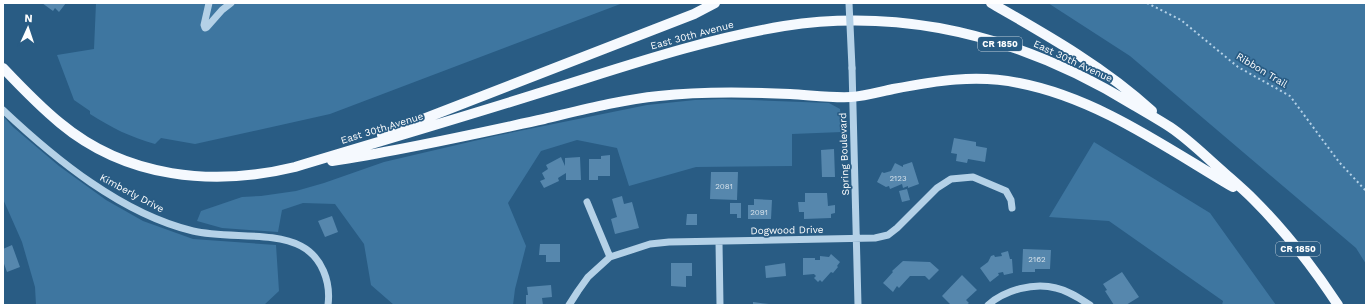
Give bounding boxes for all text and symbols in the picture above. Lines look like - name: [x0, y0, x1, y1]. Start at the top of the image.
- north arrow: [8, 8, 48, 48]
- text: N: [24, 12, 33, 25]
- street label: East 30th Avenue: [649, 19, 735, 51]
- road number: CR 1850: [978, 37, 1022, 51]
- street label: East 30th Avenue: [1032, 38, 1114, 84]
- street label: Ribbon Trail: [1234, 50, 1290, 90]
- street label: East 30th Avenue: [339, 110, 425, 146]
- street label: Spring Boulevard: [837, 113, 851, 195]
- street label: Kimberly Drive: [98, 172, 166, 215]
- house number: 2123: [889, 174, 907, 183]
- house number: 2081: [715, 182, 733, 191]
- house number: 2091: [750, 208, 768, 217]
- street label: Dogwood Drive: [750, 224, 824, 236]
- road number: CR 1850: [1276, 242, 1320, 256]
- house number: 2162: [1028, 255, 1046, 264]

